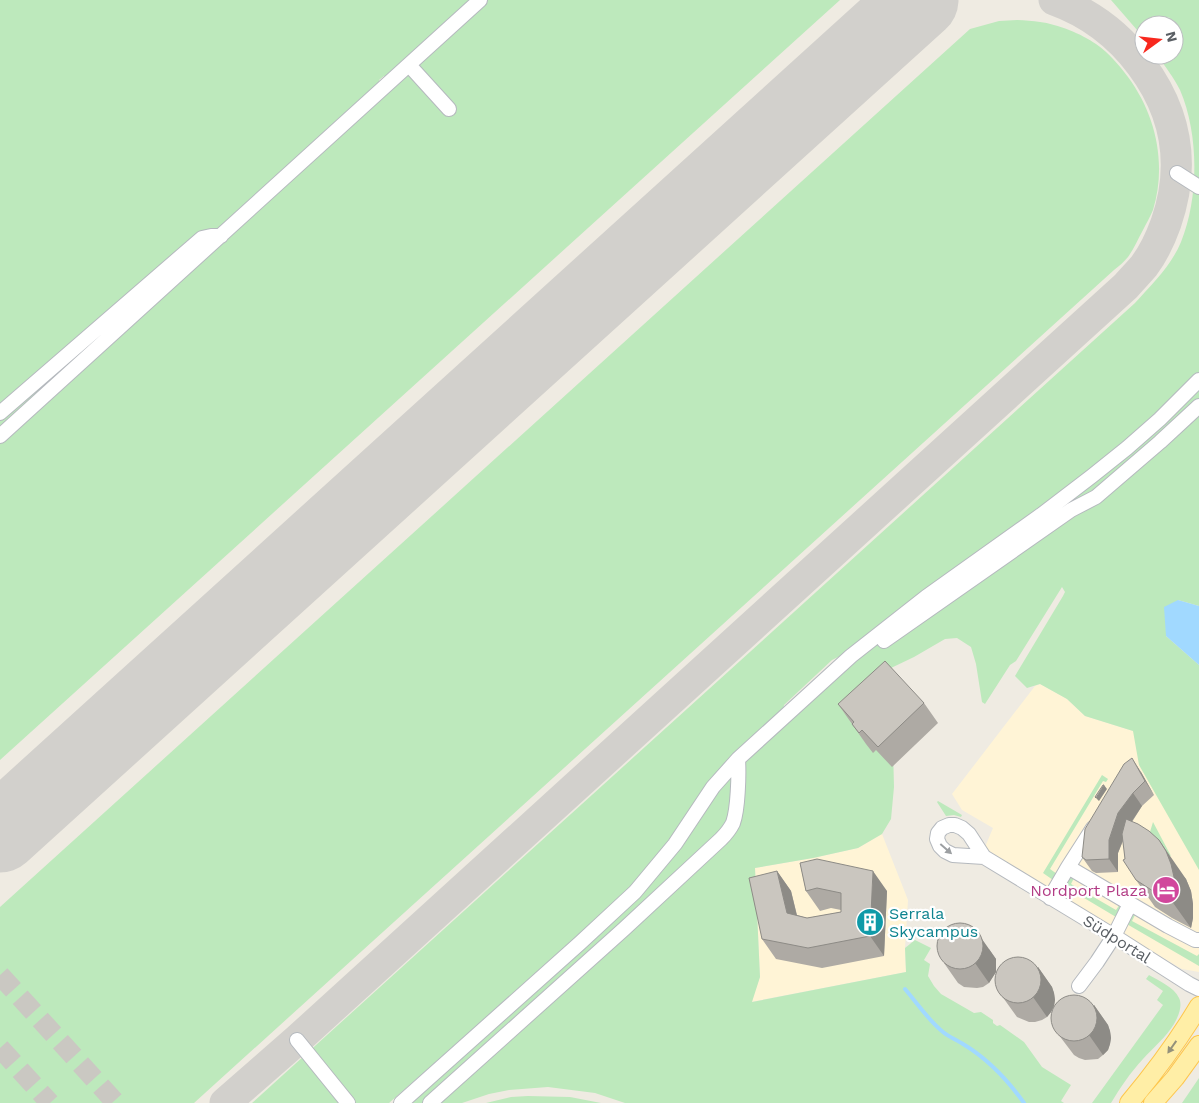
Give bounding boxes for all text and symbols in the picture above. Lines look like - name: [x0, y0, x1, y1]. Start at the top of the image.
- north arrow: [1134, 15, 1184, 65]
- text: N: [1162, 30, 1181, 44]
- one-way arrow: [939, 844, 952, 855]
- hotel icon: Nordport Plaza: [1151, 875, 1181, 905]
- place label: Nordport Plaza: [1030, 881, 1147, 900]
- place label: Serrala Skycampus: [889, 904, 978, 941]
- building icon: Serrala Skycampus: [855, 907, 885, 937]
- street label: Südportal: [1080, 911, 1155, 967]
- one-way arrow: [1167, 1040, 1177, 1054]

